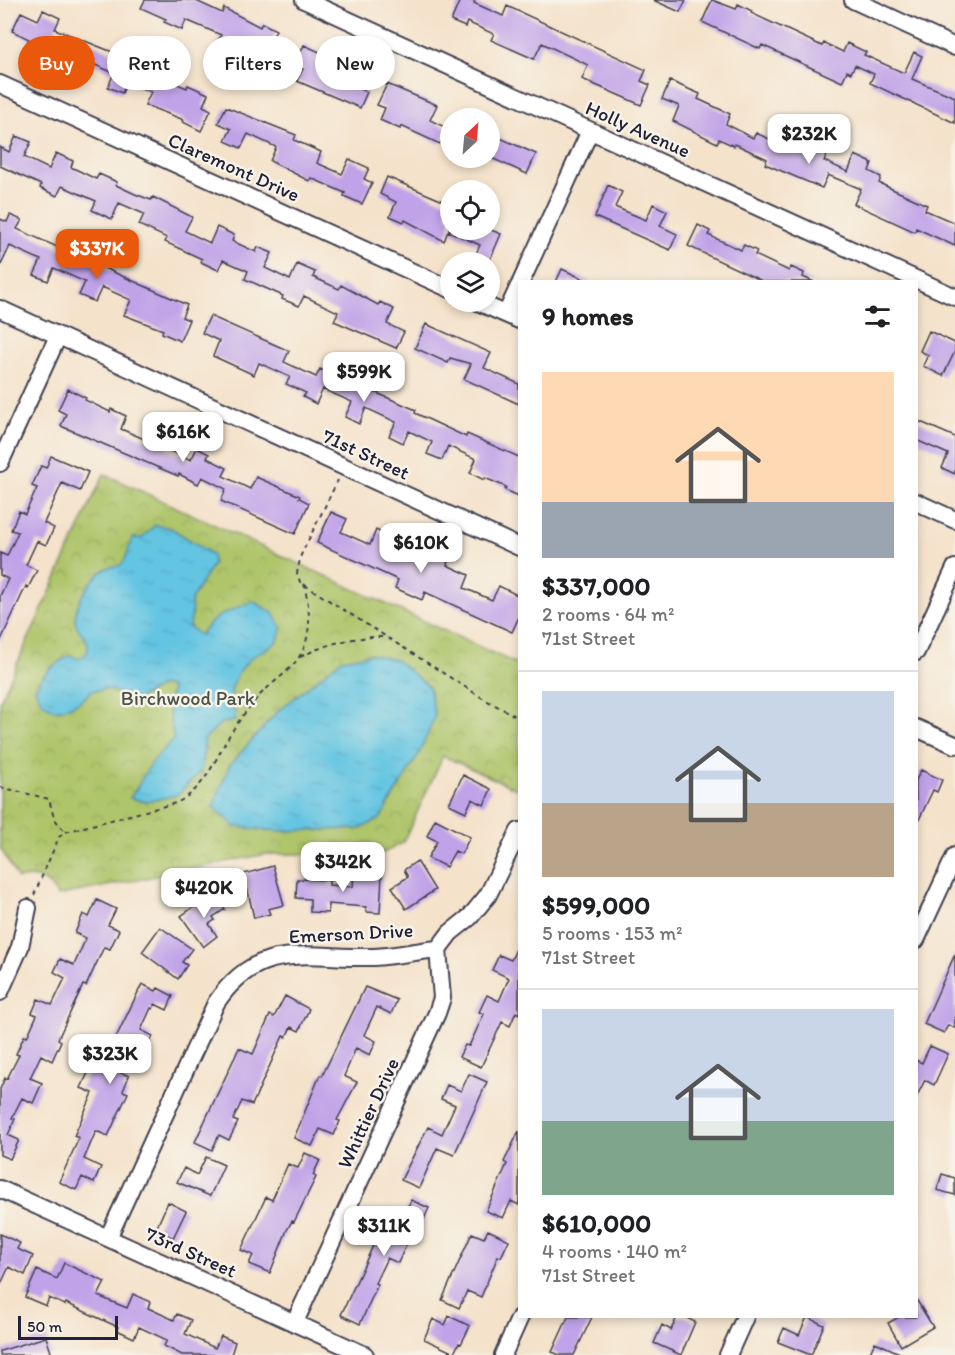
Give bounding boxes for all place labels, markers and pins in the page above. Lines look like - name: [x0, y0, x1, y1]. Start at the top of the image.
- pin: $232K: [767, 114, 851, 165]
- pin: $337K: [55, 229, 139, 280]
- pin: $599K: [322, 352, 406, 403]
- pin: $616K: [141, 412, 225, 463]
- pin: $610K: [379, 523, 463, 574]
- pin: $342K: [301, 842, 385, 893]
- pin: $420K: [162, 868, 246, 919]
- pin: $323K: [68, 1034, 152, 1085]
- pin: $311K: [342, 1206, 426, 1257]

